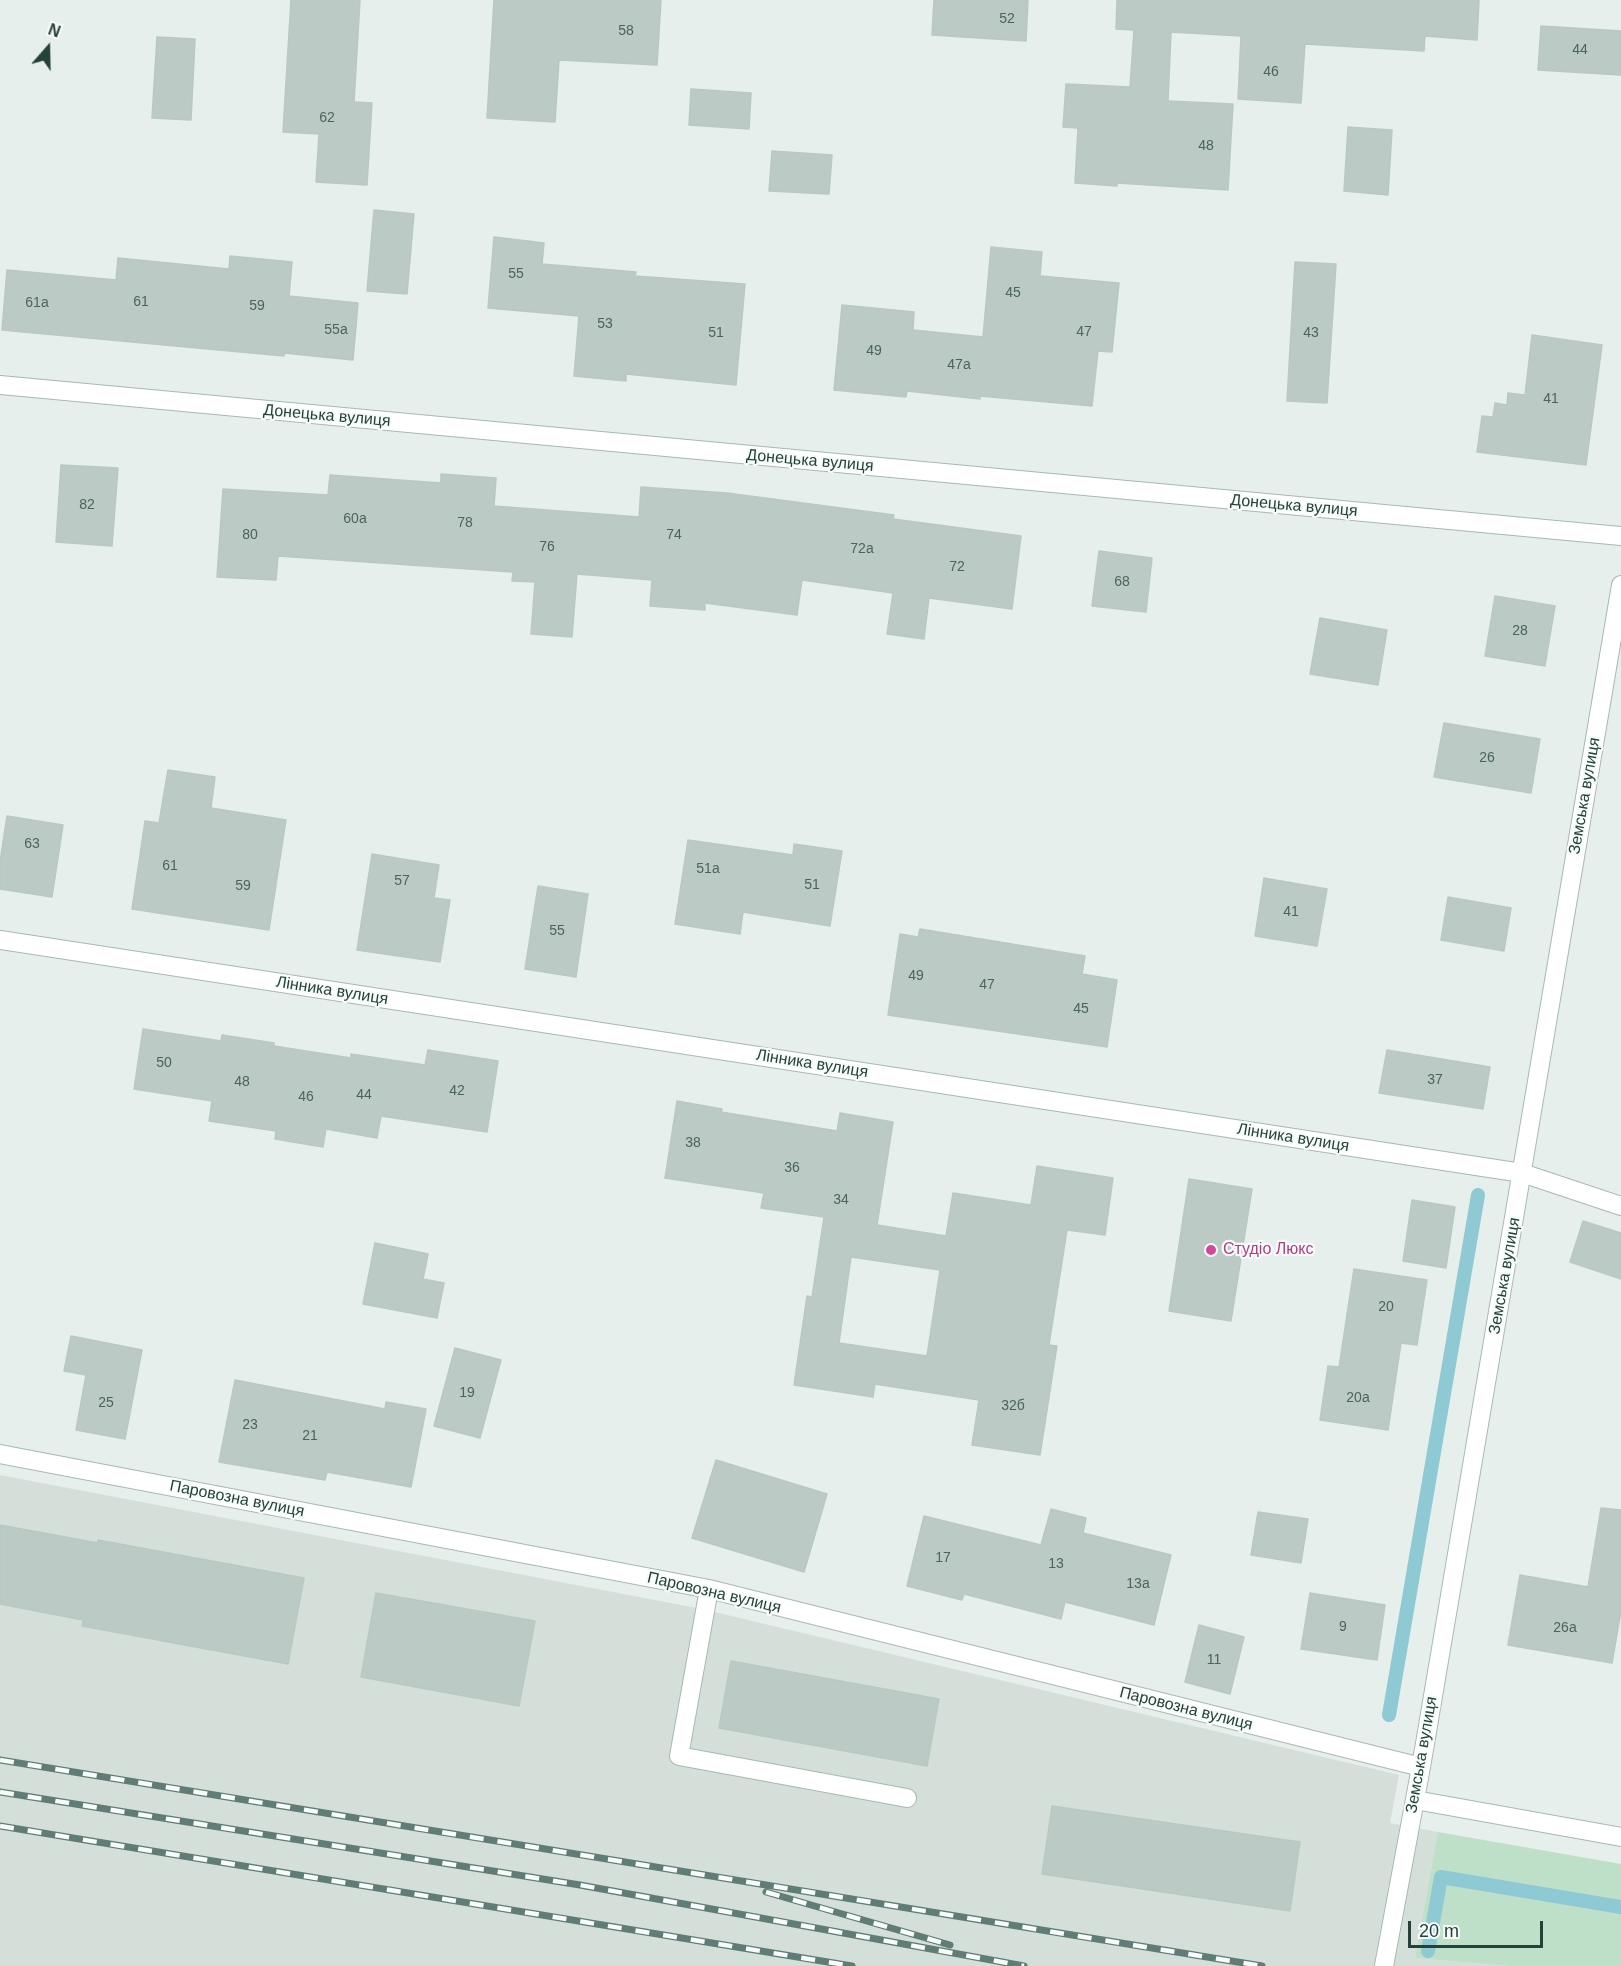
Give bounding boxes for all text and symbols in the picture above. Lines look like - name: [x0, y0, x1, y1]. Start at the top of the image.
- house number: 52: [999, 11, 1015, 27]
- north arrow: [18, 18, 78, 78]
- text: N: [46, 21, 63, 41]
- house number: 58: [618, 23, 634, 39]
- house number: 44: [1572, 42, 1588, 58]
- house number: 46: [1263, 64, 1279, 80]
- house number: 62: [319, 110, 335, 126]
- house number: 48: [1198, 138, 1214, 154]
- house number: 55: [508, 266, 524, 282]
- house number: 45: [1005, 285, 1021, 301]
- house number: 61: [133, 294, 149, 310]
- house number: 61а: [25, 295, 49, 311]
- house number: 59: [249, 298, 265, 314]
- house number: 53: [597, 316, 613, 332]
- house number: 55а: [324, 322, 348, 338]
- house number: 47: [1076, 324, 1092, 340]
- house number: 51: [708, 325, 724, 341]
- house number: 43: [1303, 325, 1319, 341]
- house number: 49: [866, 343, 882, 359]
- house number: 47а: [947, 357, 971, 373]
- house number: 41: [1543, 391, 1559, 407]
- street label: Донецька вулиця: [263, 401, 391, 431]
- street label: Донецька вулиця: [746, 446, 874, 476]
- street label: Донецька вулиця: [1230, 491, 1358, 521]
- house number: 82: [79, 497, 95, 513]
- house number: 60а: [343, 511, 367, 527]
- house number: 78: [457, 515, 473, 531]
- house number: 80: [242, 527, 258, 543]
- house number: 74: [666, 527, 682, 543]
- house number: 76: [539, 539, 555, 555]
- house number: 72а: [850, 541, 874, 557]
- house number: 72: [949, 559, 965, 575]
- house number: 68: [1114, 574, 1130, 590]
- house number: 28: [1512, 623, 1528, 639]
- street label: Земська вулиця: [1565, 736, 1605, 856]
- house number: 26: [1479, 750, 1495, 766]
- house number: 63: [24, 836, 40, 852]
- house number: 61: [162, 858, 178, 874]
- house number: 51а: [696, 861, 720, 877]
- house number: 57: [394, 873, 410, 889]
- house number: 51: [804, 877, 820, 893]
- house number: 59: [235, 878, 251, 894]
- house number: 41: [1283, 904, 1299, 920]
- house number: 55: [549, 923, 565, 939]
- house number: 49: [908, 968, 924, 984]
- street label: Лінника вулиця: [275, 973, 389, 1009]
- house number: 47: [979, 977, 995, 993]
- house number: 45: [1073, 1001, 1089, 1017]
- street label: Лінника вулиця: [755, 1046, 869, 1082]
- house number: 50: [156, 1055, 172, 1071]
- house number: 37: [1427, 1072, 1443, 1088]
- house number: 48: [234, 1074, 250, 1090]
- house number: 42: [449, 1083, 465, 1099]
- house number: 44: [356, 1087, 372, 1103]
- house number: 46: [298, 1089, 314, 1105]
- street label: Лінника вулиця: [1236, 1120, 1350, 1156]
- house number: 38: [685, 1135, 701, 1151]
- house number: 36: [784, 1160, 800, 1176]
- house number: 34: [833, 1192, 849, 1208]
- street label: Земська вулиця: [1485, 1216, 1525, 1336]
- place label: Студіо Люкс: [1223, 1240, 1313, 1260]
- marker: Студіо Люкс: [1204, 1243, 1218, 1257]
- house number: 20: [1378, 1299, 1394, 1315]
- house number: 19: [459, 1385, 475, 1401]
- house number: 20а: [1346, 1390, 1370, 1406]
- house number: 25: [98, 1395, 114, 1411]
- house number: 32б: [1001, 1398, 1025, 1414]
- house number: 23: [242, 1417, 258, 1433]
- house number: 21: [302, 1428, 318, 1444]
- street label: Паровозна вулиця: [168, 1477, 306, 1521]
- house number: 17: [935, 1550, 951, 1566]
- house number: 13: [1048, 1556, 1064, 1572]
- street label: Паровозна вулиця: [645, 1568, 783, 1618]
- house number: 13а: [1126, 1576, 1150, 1592]
- house number: 9: [1339, 1619, 1347, 1635]
- house number: 26а: [1553, 1620, 1577, 1636]
- house number: 11: [1207, 1652, 1221, 1668]
- street label: Паровозна вулиця: [1117, 1683, 1255, 1735]
- street label: Земська вулиця: [1402, 1695, 1442, 1815]
- scale bar: [1411, 1909, 1546, 1947]
- text: 20 m: [1419, 1921, 1459, 1941]

